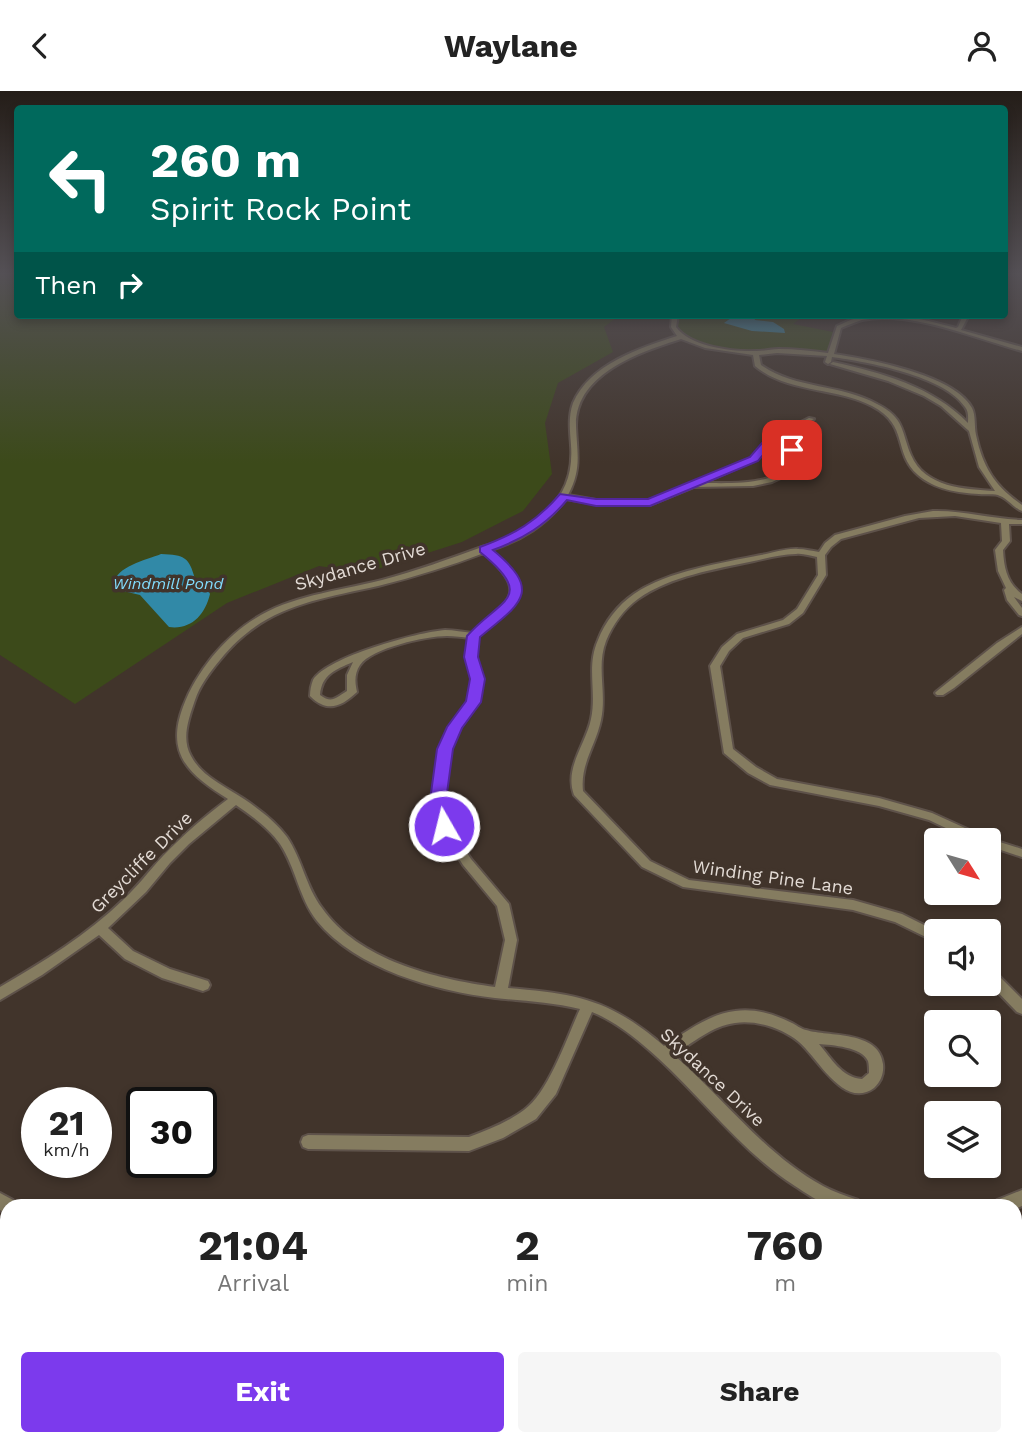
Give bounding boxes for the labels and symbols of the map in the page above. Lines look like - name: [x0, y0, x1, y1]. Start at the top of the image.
- pin: [762, 420, 822, 480]
- street label: Skydance Drive: [292, 537, 428, 595]
- water label: Windmill Pond: [113, 574, 224, 593]
- position arrow: [407, 789, 481, 863]
- street label: Greycliffe Drive: [86, 807, 196, 917]
- north arrow: [924, 828, 1001, 905]
- street label: Winding Pine Lane: [691, 855, 855, 899]
- street label: Skydance Drive: [656, 1023, 770, 1131]
- speed limit sign: 30: [126, 1087, 217, 1178]

